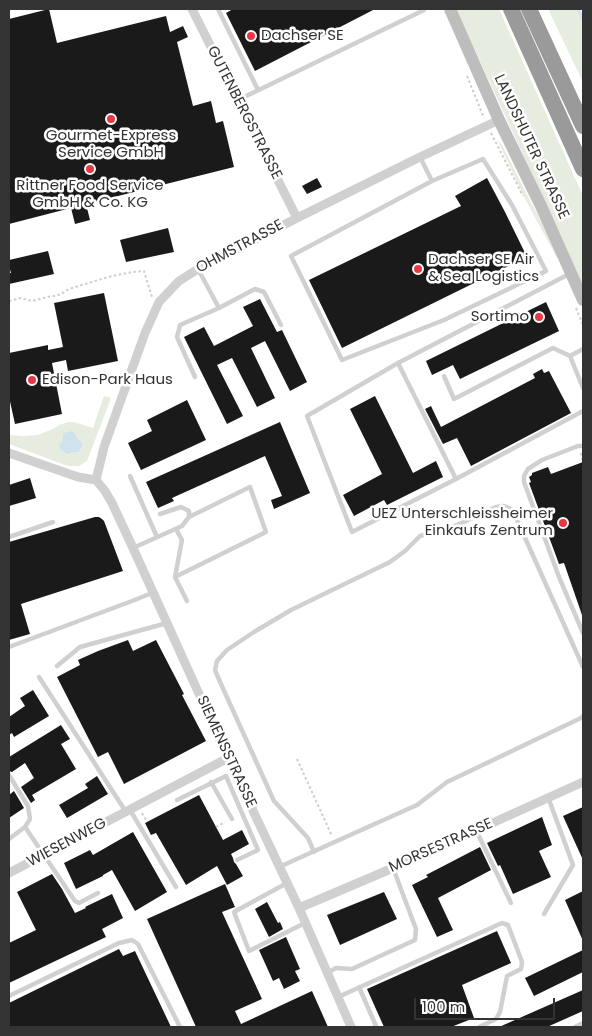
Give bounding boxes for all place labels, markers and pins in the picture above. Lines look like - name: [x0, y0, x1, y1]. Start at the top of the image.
- place label: Dachser SE: [261, 27, 344, 45]
- marker: Dachser SE: [245, 30, 257, 42]
- marker: Gourmet-Express Service GmbH: [105, 113, 117, 125]
- place label: Gourmet-Express Service GmbH: [46, 127, 176, 162]
- marker: Rittner Food Service GmbH & Co. KG: [84, 163, 96, 175]
- place label: Rittner Food Service GmbH & Co. KG: [16, 177, 164, 212]
- place label: Dachser SE Air & Sea Logistics: [428, 251, 539, 286]
- marker: Dachser SE Air & Sea Logistics: [412, 263, 424, 275]
- place label: Sortimo: [471, 308, 529, 326]
- marker: Sortimo: [533, 311, 545, 323]
- place label: Edison-Park Haus: [42, 371, 173, 389]
- marker: Edison-Park Haus: [26, 374, 38, 386]
- place label: UEZ Unterschleissheimer Einkaufs Zentrum: [371, 505, 553, 540]
- marker: UEZ Unterschleissheimer Einkaufs Zentrum: [557, 517, 569, 529]

